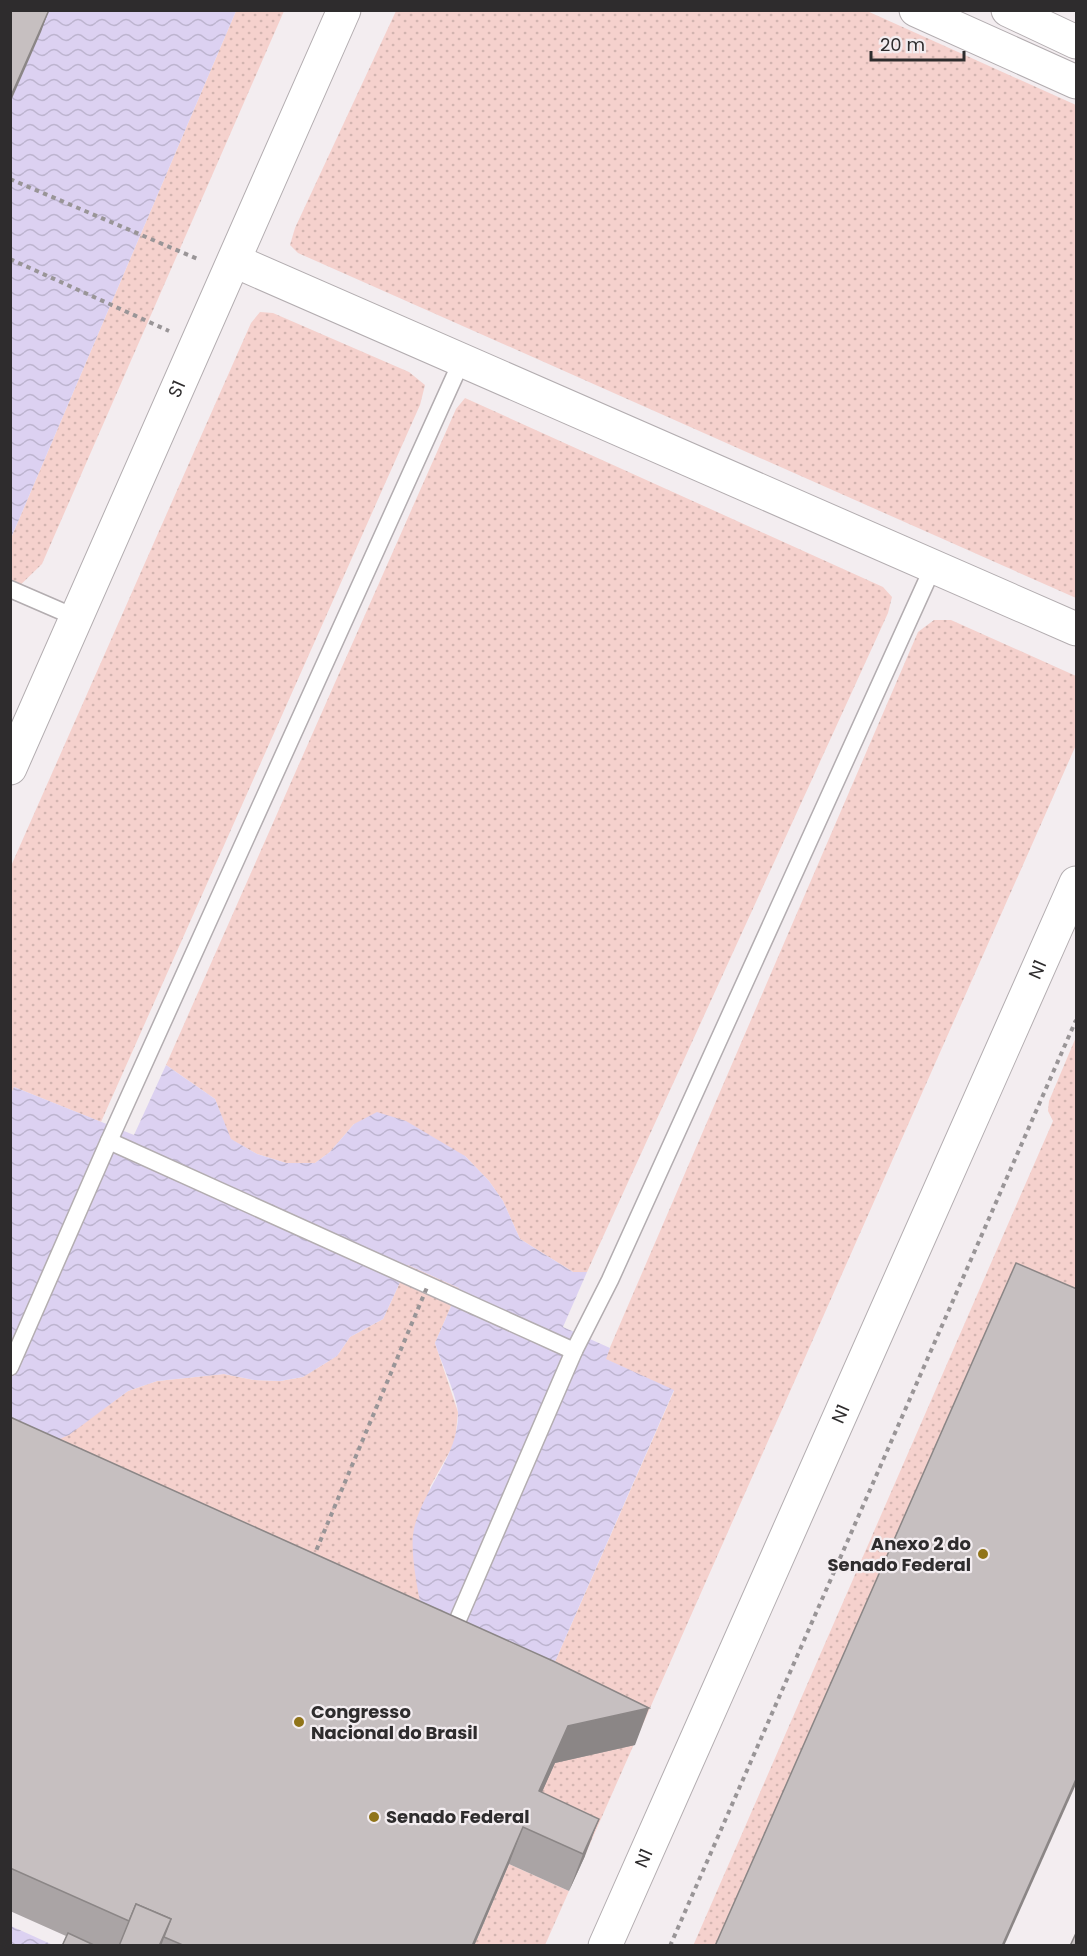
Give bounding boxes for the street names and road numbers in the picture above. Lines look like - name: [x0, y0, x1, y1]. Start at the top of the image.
- street label: S1: [162, 376, 191, 401]
- street label: N1: [1022, 956, 1052, 983]
- street label: N1: [825, 1400, 855, 1427]
- street label: N1: [628, 1845, 659, 1872]

